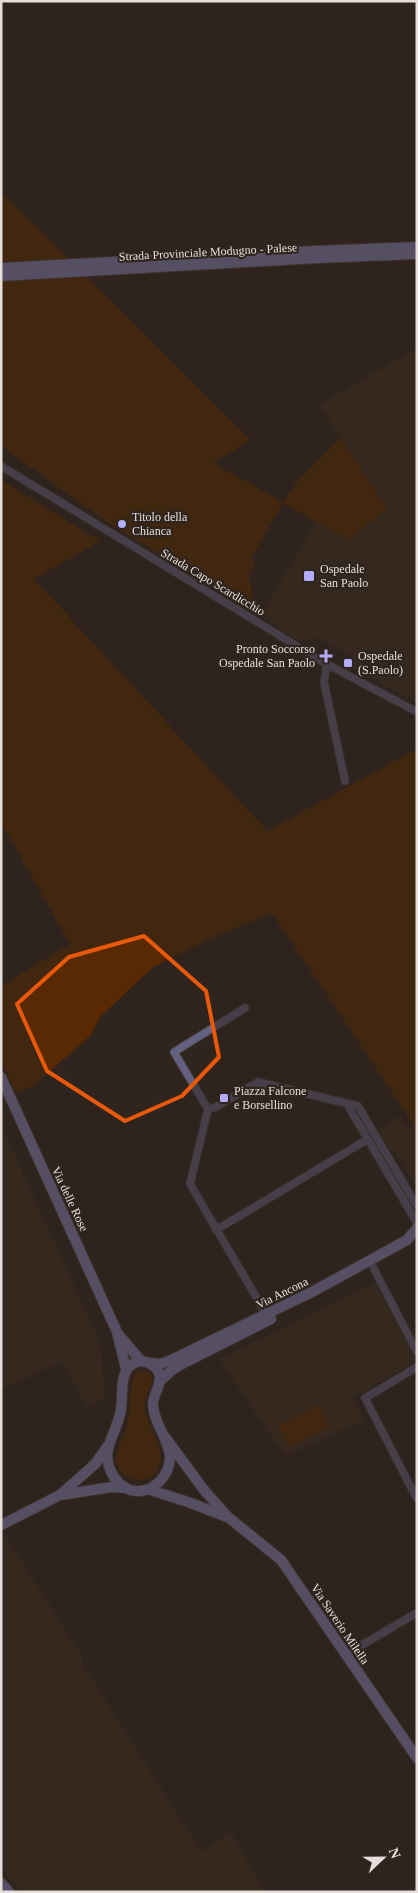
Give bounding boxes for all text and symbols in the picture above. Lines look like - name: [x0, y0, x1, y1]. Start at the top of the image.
- street label: Strada Provinciale Modugno - Palese: [118, 240, 298, 264]
- place label: Titolo della Chianca: [132, 510, 188, 538]
- marker: Titolo della Chianca: [116, 518, 128, 530]
- street label: Strada Capo Scardicchio: [159, 545, 267, 619]
- place label: Ospedale San Paolo: [320, 562, 368, 590]
- marker: Ospedale San Paolo: [302, 569, 316, 583]
- place label: Pronto Soccorso Ospedale San Paolo: [219, 642, 315, 670]
- marker: Pronto Soccorso Ospedale San Paolo: [319, 649, 333, 663]
- place label: Ospedale (S.Paolo): [358, 649, 403, 677]
- marker: Ospedale (S.Paolo): [342, 657, 354, 669]
- place label: Piazza Falcone e Borsellino: [234, 1084, 306, 1112]
- marker: Piazza Falcone e Borsellino: [218, 1092, 230, 1104]
- street label: Via delle Rose: [49, 1164, 91, 1234]
- street label: Via Ancona: [254, 1274, 311, 1312]
- street label: Via Saverio Milella: [308, 1581, 372, 1667]
- north arrow: [358, 1833, 408, 1883]
- text: N: [386, 1846, 403, 1861]

